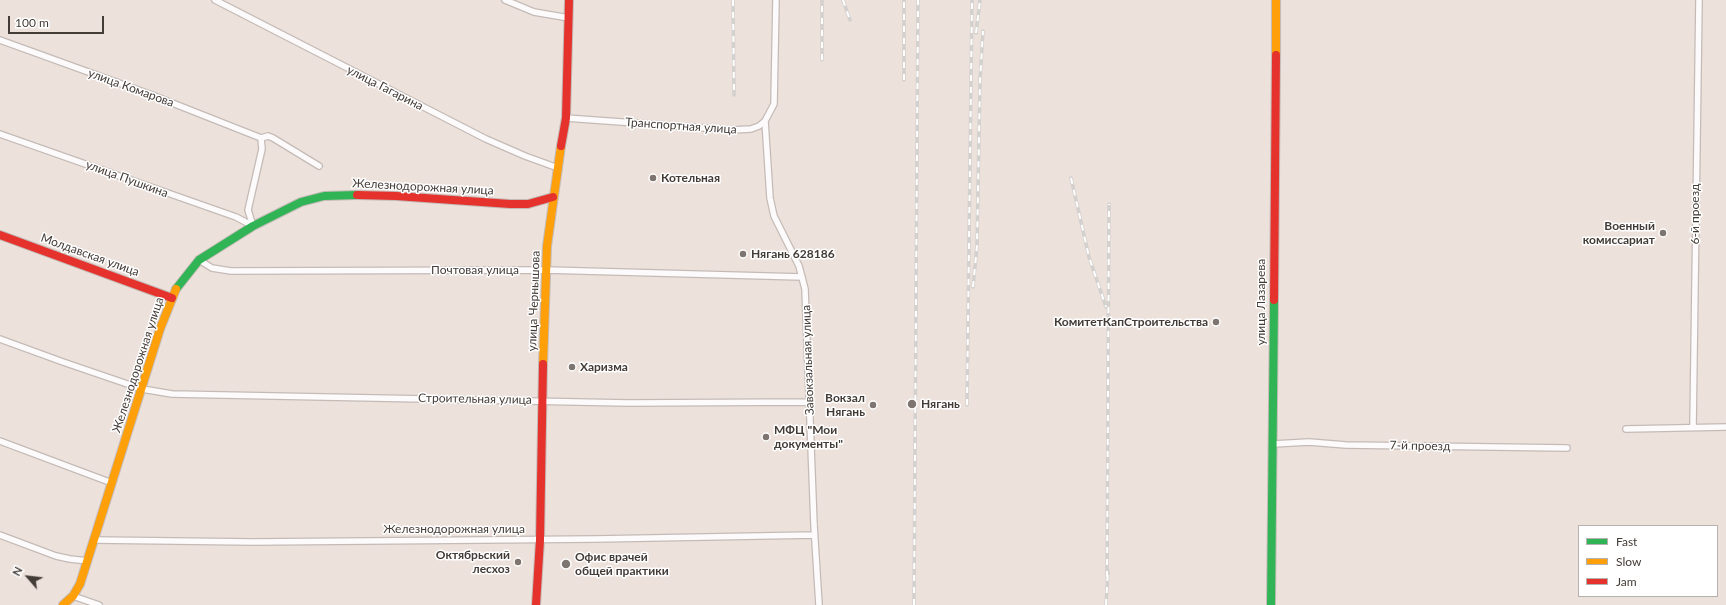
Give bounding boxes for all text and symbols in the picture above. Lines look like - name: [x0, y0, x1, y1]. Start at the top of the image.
- scale bar: [10, 8, 106, 34]
- text: 100 m: [15, 15, 49, 30]
- street label: улица Гагарина: [344, 63, 426, 113]
- street label: улица Комарова: [86, 66, 176, 110]
- street label: Транспортная улица: [625, 115, 737, 137]
- street label: улица Пушкина: [84, 157, 170, 201]
- place label: Котельная: [661, 171, 720, 185]
- marker: Котельная: [648, 173, 658, 183]
- street label: Железнодорожная улица: [352, 176, 494, 198]
- street label: 6-й проезд: [1688, 184, 1702, 244]
- place label: Военный комиссариат: [1583, 219, 1655, 247]
- marker: Военный комиссариат: [1658, 228, 1668, 238]
- street label: Молдавская улица: [39, 231, 141, 279]
- place label: Нягань 628186: [751, 247, 835, 261]
- marker: Нягань 628186: [738, 249, 748, 259]
- street label: улица Чернышова: [525, 250, 543, 352]
- street label: улица Лазарева: [1254, 259, 1268, 345]
- street label: Почтовая улица: [431, 263, 519, 277]
- street label: Железнодорожная улица: [109, 295, 167, 435]
- street label: Завокзальная улица: [799, 305, 817, 415]
- place label: КомитетКапСтроительства: [1054, 315, 1208, 329]
- marker: КомитетКапСтроительства: [1211, 317, 1221, 327]
- place label: Харизма: [580, 360, 628, 374]
- marker: Харизма: [567, 362, 577, 372]
- street label: Строительная улица: [418, 391, 532, 407]
- place label: Вокзал Нягань: [825, 391, 865, 419]
- place label: Нягань: [921, 397, 960, 411]
- marker: Нягань: [906, 398, 918, 410]
- marker: Вокзал Нягань: [868, 400, 878, 410]
- place label: МФЦ "Мои документы": [774, 423, 843, 451]
- marker: МФЦ "Мои документы": [761, 432, 771, 442]
- street label: 7-й проезд: [1389, 438, 1451, 454]
- street label: Железнодорожная улица: [383, 522, 525, 536]
- legend: [1578, 525, 1718, 597]
- text: Fast: [1616, 534, 1637, 549]
- place label: Октябрьский лесхоз: [436, 548, 510, 576]
- place label: Офис врачей общей практики: [575, 550, 669, 578]
- text: Slow: [1616, 554, 1641, 569]
- north arrow: [8, 557, 48, 597]
- marker: Октябрьский лесхоз: [513, 557, 523, 567]
- marker: Офис врачей общей практики: [560, 558, 572, 570]
- text: N: [9, 564, 25, 578]
- text: Jam: [1616, 574, 1637, 589]

